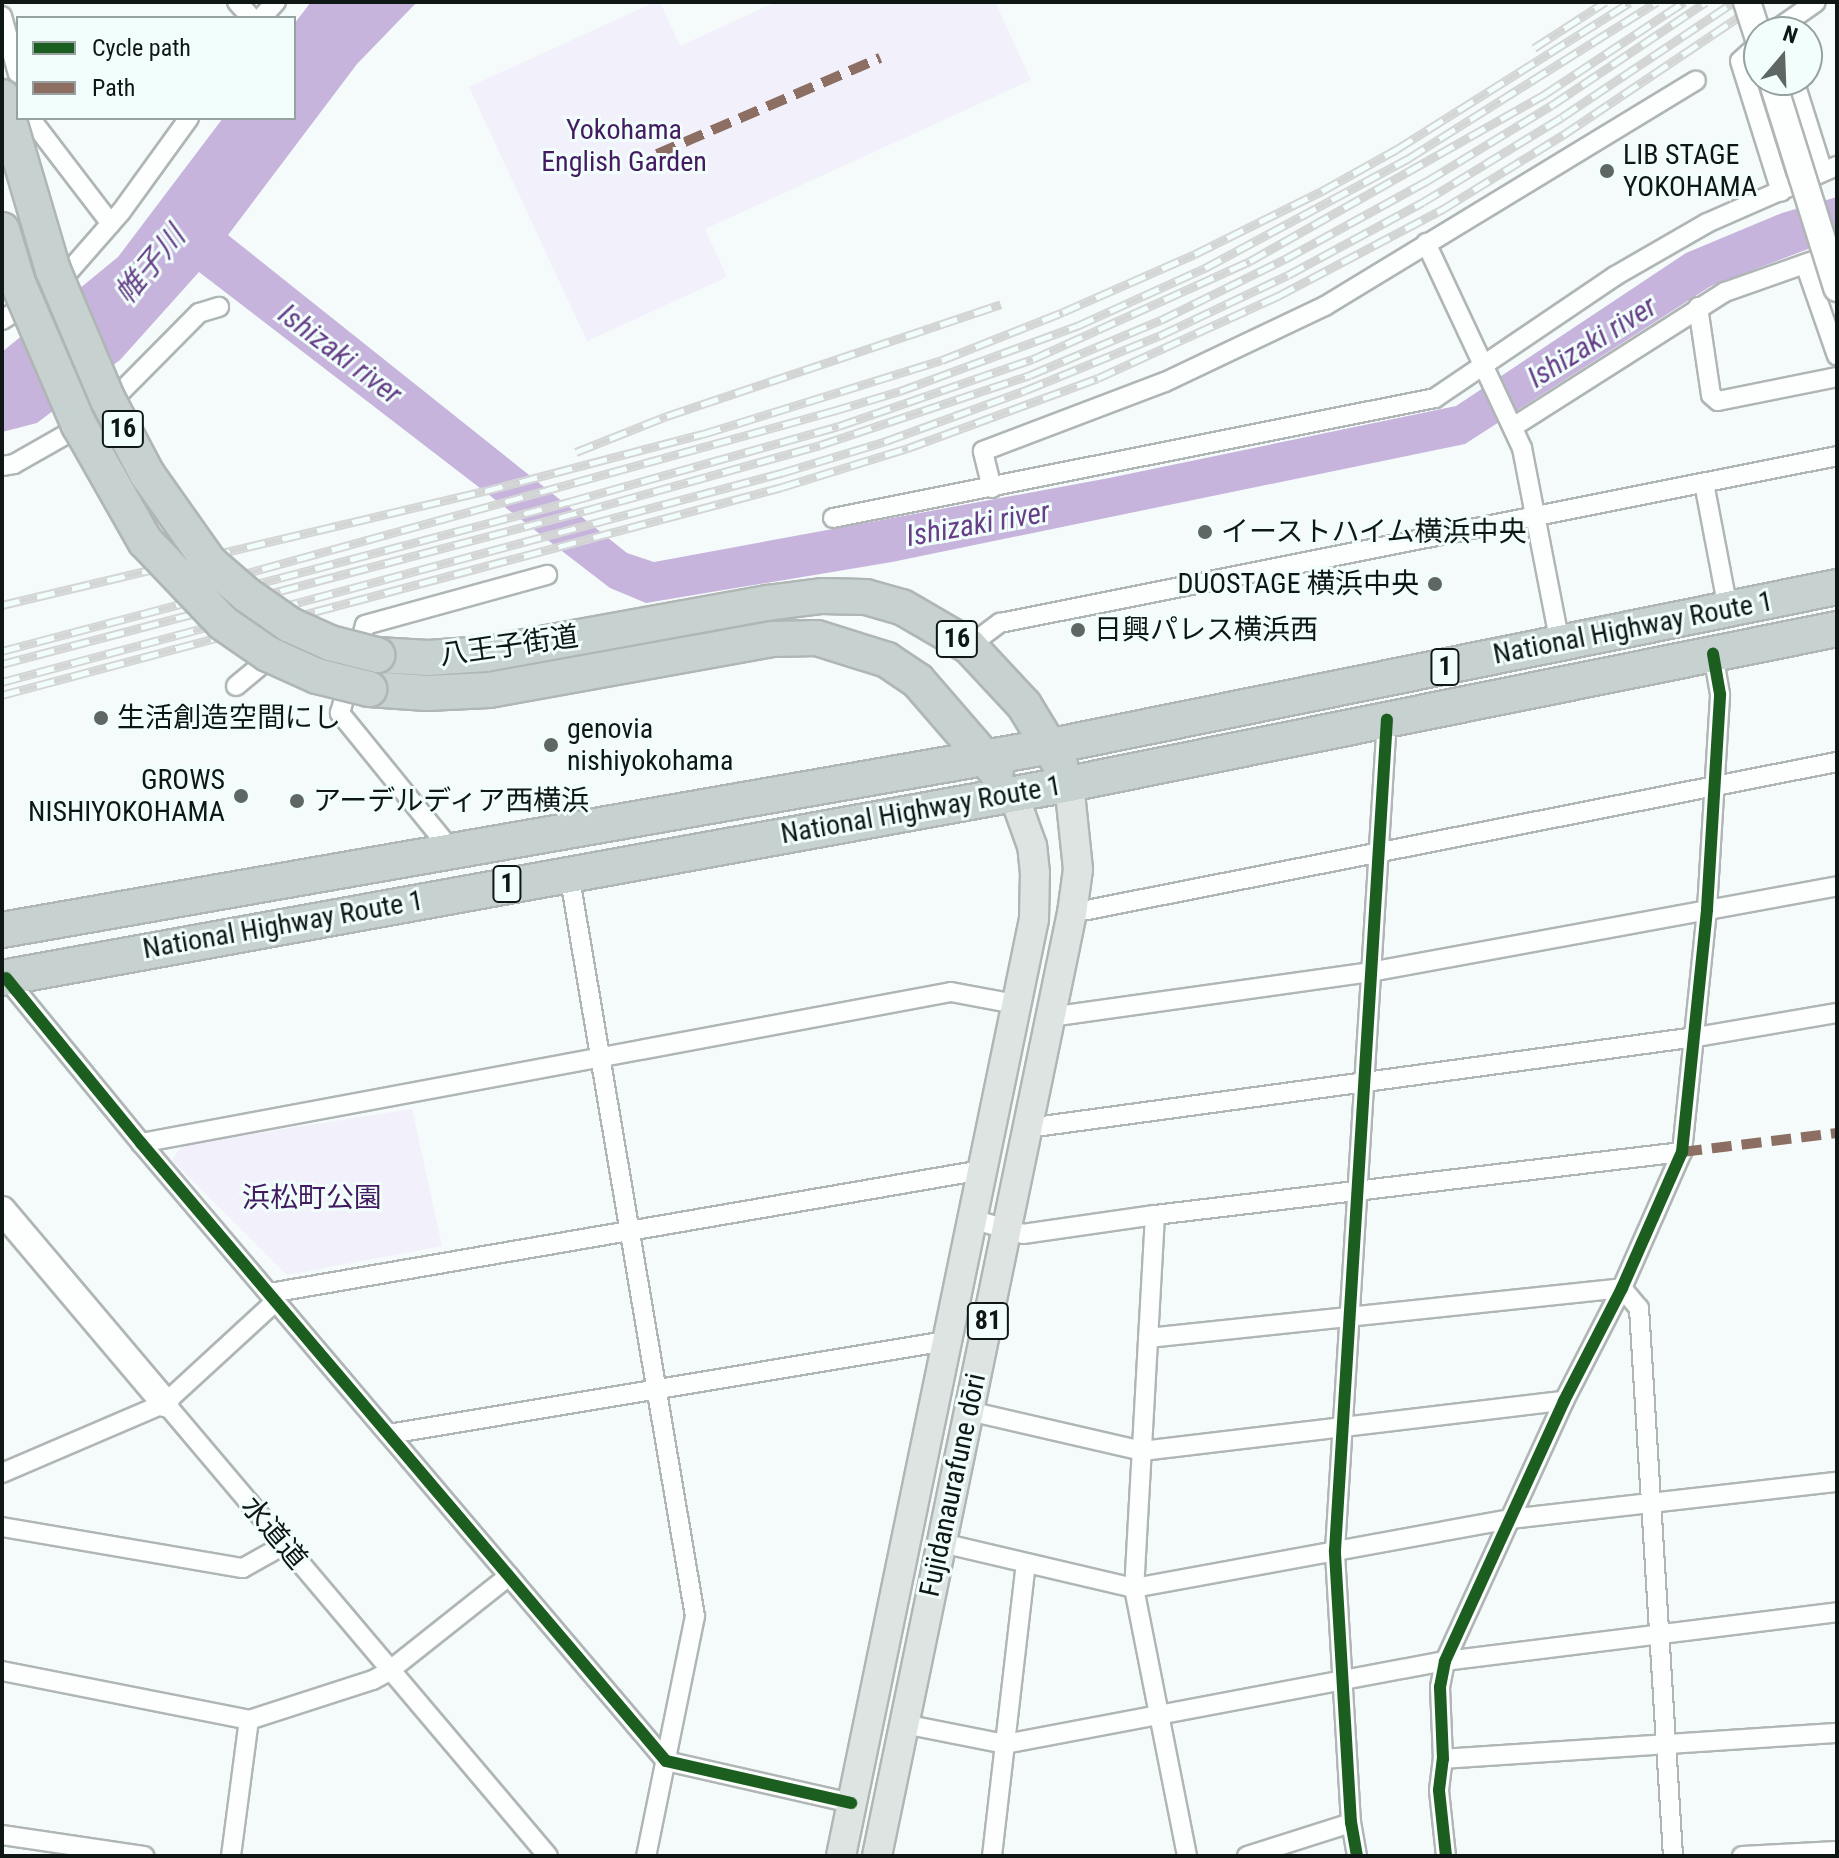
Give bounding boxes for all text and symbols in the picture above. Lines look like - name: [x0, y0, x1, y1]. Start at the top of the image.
- legend: [16, 16, 296, 120]
- north arrow: [1743, 16, 1823, 96]
- text: N: [1780, 21, 1801, 49]
- text: Cycle path: [92, 34, 191, 62]
- text: Path: [92, 74, 135, 102]
- park label: Yokohama English Garden: [541, 113, 707, 179]
- place label: LIB STAGE YOKOHAMA: [1623, 138, 1757, 204]
- marker: LIB STAGE YOKOHAMA: [1598, 162, 1616, 180]
- water label: 帷子川: [107, 219, 193, 311]
- water label: Ishizaki river: [1521, 288, 1663, 396]
- water label: Ishizaki river: [271, 296, 409, 412]
- road number: 16: [101, 407, 145, 451]
- water label: Ishizaki river: [904, 494, 1052, 554]
- place label: イーストハイム横浜中央: [1221, 515, 1529, 549]
- marker: イーストハイム横浜中央: [1196, 523, 1214, 541]
- place label: DUOSTAGE 横浜中央: [1178, 567, 1419, 601]
- marker: DUOSTAGE 横浜中央: [1426, 575, 1444, 593]
- street label: National Highway Route 1: [1490, 584, 1776, 672]
- place label: 日興パレス横浜西: [1094, 613, 1318, 647]
- road number: 16: [935, 617, 979, 661]
- street label: 八王子街道: [437, 620, 581, 672]
- marker: 日興パレス横浜西: [1069, 621, 1087, 639]
- road number: 1: [1429, 645, 1461, 689]
- place label: 生活創造空間にし: [117, 701, 341, 735]
- marker: 生活創造空間にし: [92, 709, 110, 727]
- place label: genovia nishiyokohama: [567, 712, 733, 778]
- marker: genovia nishiyokohama: [542, 736, 560, 754]
- place label: GROWS NISHIYOKOHAMA: [28, 763, 225, 829]
- street label: National Highway Route 1: [778, 769, 1064, 851]
- place label: アーデルディア西横浜: [313, 784, 591, 818]
- marker: GROWS NISHIYOKOHAMA: [232, 787, 250, 805]
- marker: アーデルディア西横浜: [288, 792, 306, 810]
- road number: 1: [491, 862, 523, 906]
- street label: National Highway Route 1: [140, 884, 426, 966]
- park label: 浜松町公園: [242, 1181, 382, 1215]
- road number: 81: [966, 1299, 1010, 1343]
- street label: Fujidanaurafune dōri: [913, 1370, 993, 1600]
- street label: 水道道: [234, 1490, 314, 1576]

